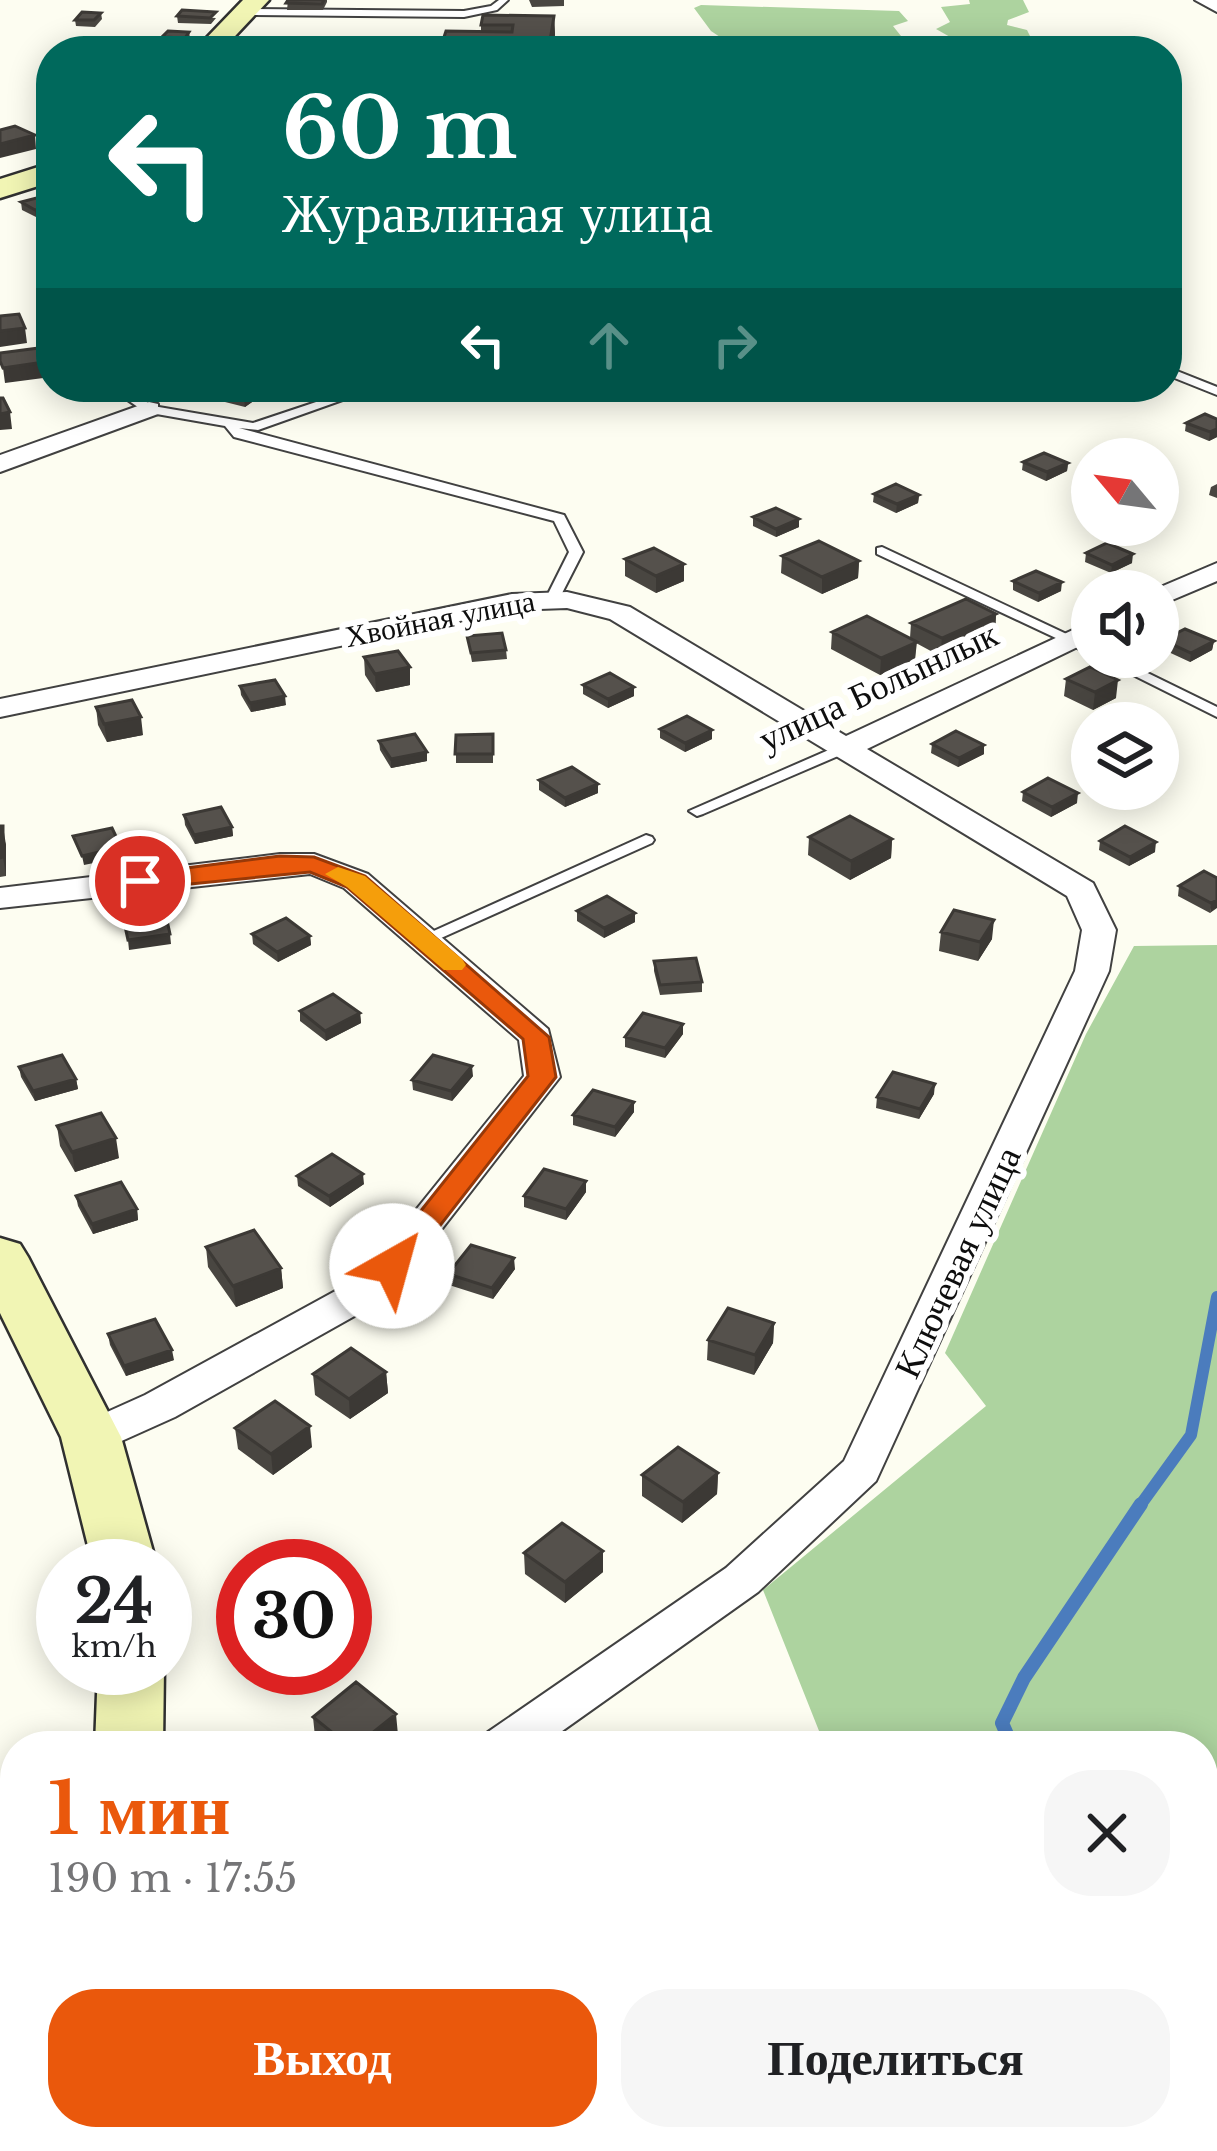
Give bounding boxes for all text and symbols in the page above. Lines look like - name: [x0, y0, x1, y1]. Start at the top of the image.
- text: 60 m: [282, 77, 517, 181]
- icon: left: [84, 84, 240, 240]
- text: Журавлиная улица: [282, 180, 713, 247]
- icon: left: [450, 312, 516, 378]
- icon: ahead: [576, 312, 642, 378]
- icon: right: [702, 312, 768, 378]
- north arrow: [1071, 438, 1179, 546]
- map controls: [1071, 438, 1179, 810]
- button: sound: [1071, 570, 1179, 678]
- street label: Хвойная улица: [342, 582, 538, 655]
- street label: улица Болынлык: [752, 611, 1005, 761]
- button: layers: [1071, 702, 1179, 810]
- pin: [89, 830, 191, 932]
- icon: arrive: [107, 848, 173, 914]
- street label: Ключевая улица: [884, 1139, 1031, 1385]
- position arrow: [329, 1203, 455, 1329]
- speed limit sign: 30: [216, 1539, 372, 1695]
- text: 24: [75, 1565, 153, 1639]
- text: km/h: [71, 1628, 157, 1665]
- text: 1 мин: [48, 1764, 231, 1853]
- button: close: [1044, 1770, 1170, 1896]
- text: 190 m · 17:55: [48, 1854, 297, 1903]
- button: Выход: [48, 1989, 597, 2127]
- button: Поделиться: [621, 1989, 1170, 2127]

